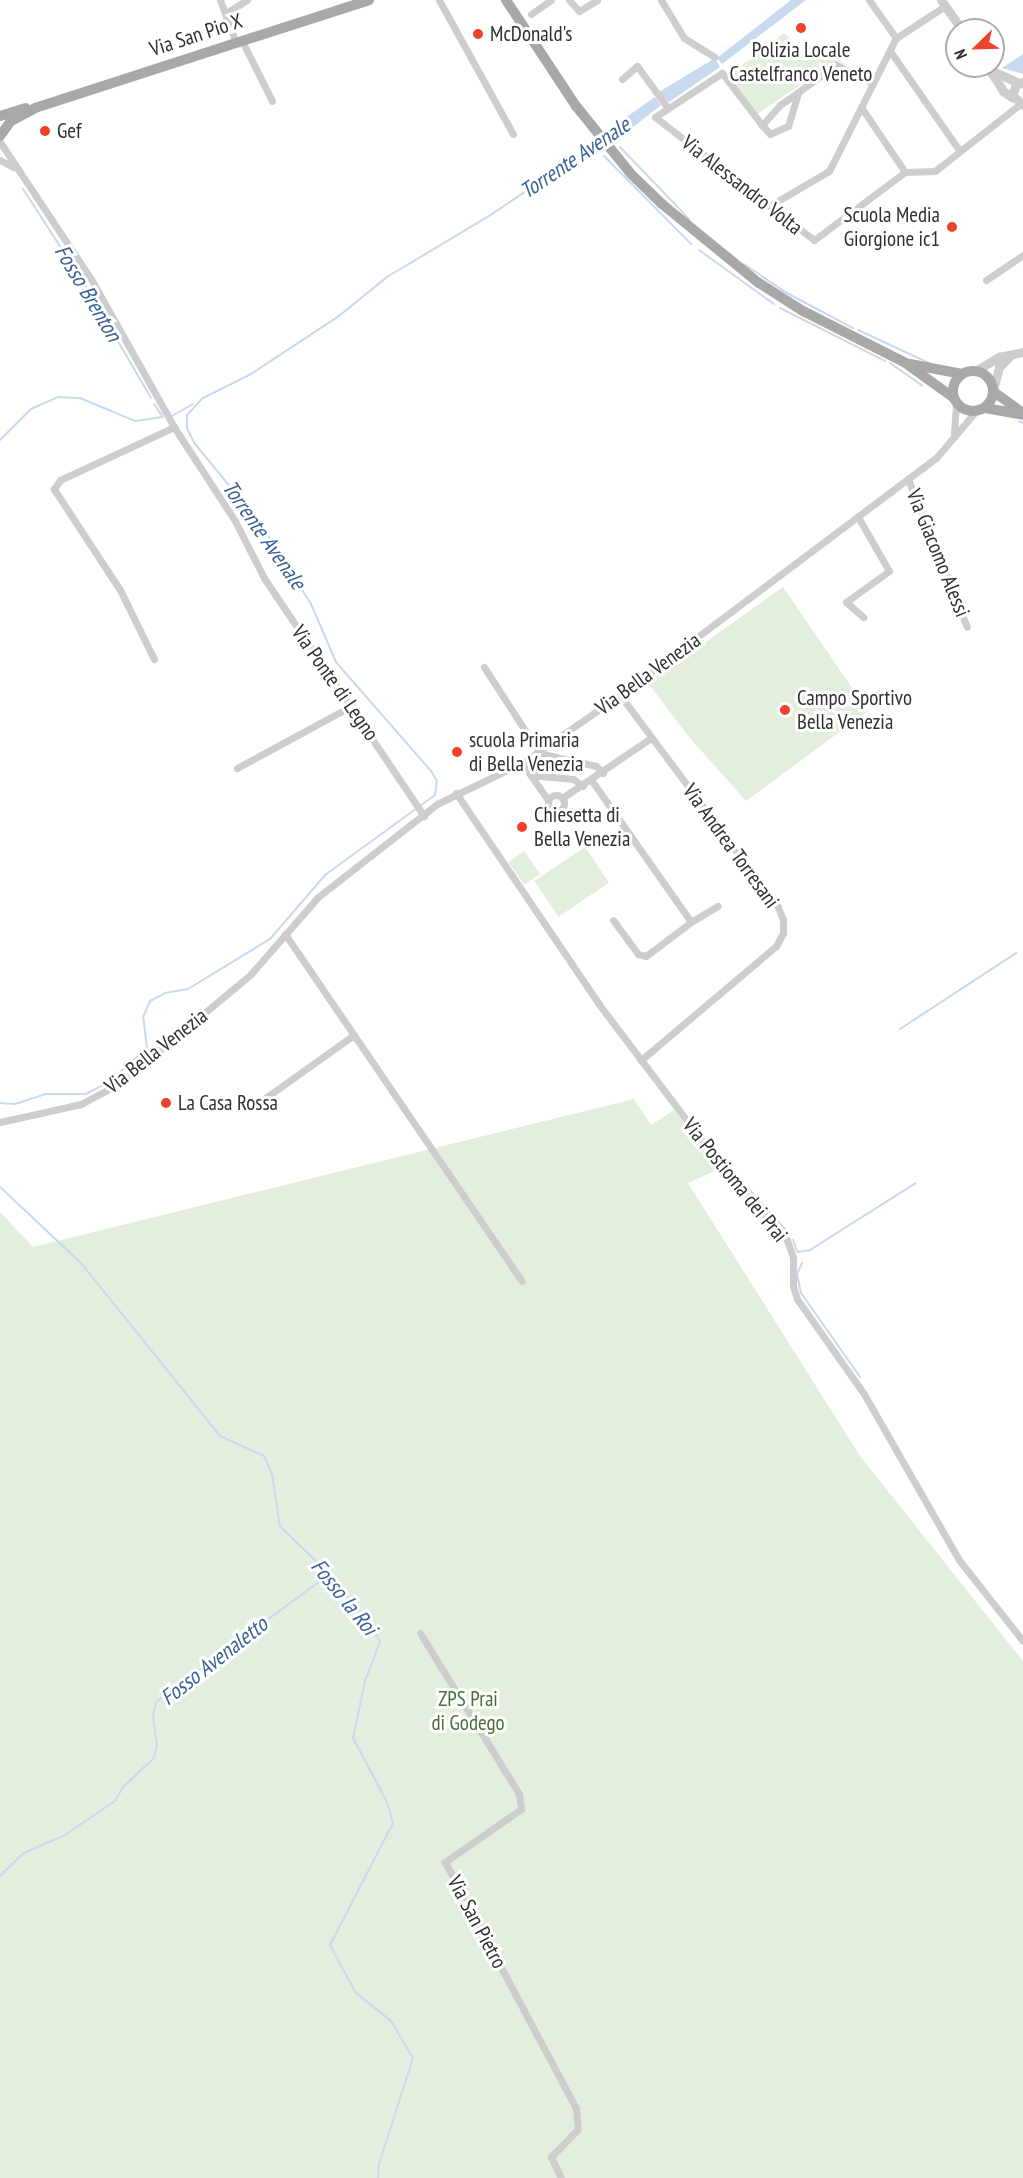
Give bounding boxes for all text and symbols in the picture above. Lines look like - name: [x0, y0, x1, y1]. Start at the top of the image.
- street label: Via San Pio X: [146, 8, 246, 62]
- north arrow: [945, 18, 1005, 78]
- place label: McDonald's: [490, 21, 572, 47]
- marker: Polizia Locale Castelfranco Veneto: [794, 21, 808, 35]
- marker: McDonald's: [471, 27, 485, 41]
- place label: Polizia Locale Castelfranco Veneto: [729, 37, 873, 87]
- text: N: [949, 46, 971, 62]
- water label: Torrente Avenale: [515, 111, 635, 205]
- place label: Gef: [57, 118, 81, 144]
- marker: Gef: [38, 124, 52, 138]
- street label: Via Alessandro Volta: [676, 130, 808, 240]
- place label: Scuola Media Giorgione ic1: [844, 202, 940, 252]
- marker: Scuola Media Giorgione ic1: [945, 220, 959, 234]
- water label: Fosso Brenton: [49, 240, 127, 346]
- water label: Torrente Avenale: [217, 475, 311, 595]
- street label: Via Giacomo Alessi: [901, 485, 975, 621]
- street label: Via Ponte di Legno: [286, 621, 384, 745]
- street label: Via Bella Venezia: [590, 627, 706, 721]
- place label: Campo Sportivo Bella Venezia: [797, 685, 912, 735]
- marker: Campo Sportivo Bella Venezia: [778, 703, 792, 717]
- place label: scuola Primaria di Bella Venezia: [469, 727, 584, 777]
- marker: scuola Primaria di Bella Venezia: [450, 745, 464, 759]
- street label: Via Andrea Torresani: [677, 779, 785, 913]
- place label: Chiesetta di Bella Venezia: [534, 802, 631, 852]
- marker: Chiesetta di Bella Venezia: [515, 820, 529, 834]
- street label: Via Bella Venezia: [99, 1003, 213, 1099]
- place label: La Casa Rossa: [178, 1090, 278, 1116]
- marker: La Casa Rossa: [159, 1096, 173, 1110]
- street label: Via Postioma dei Prai: [677, 1113, 793, 1247]
- water label: Fosso la Roi: [305, 1554, 383, 1640]
- water label: Fosso Avenaletto: [155, 1611, 273, 1711]
- park label: ZPS Prai di Godego: [431, 1686, 505, 1736]
- street label: Via San Pietro: [442, 1871, 512, 1973]

